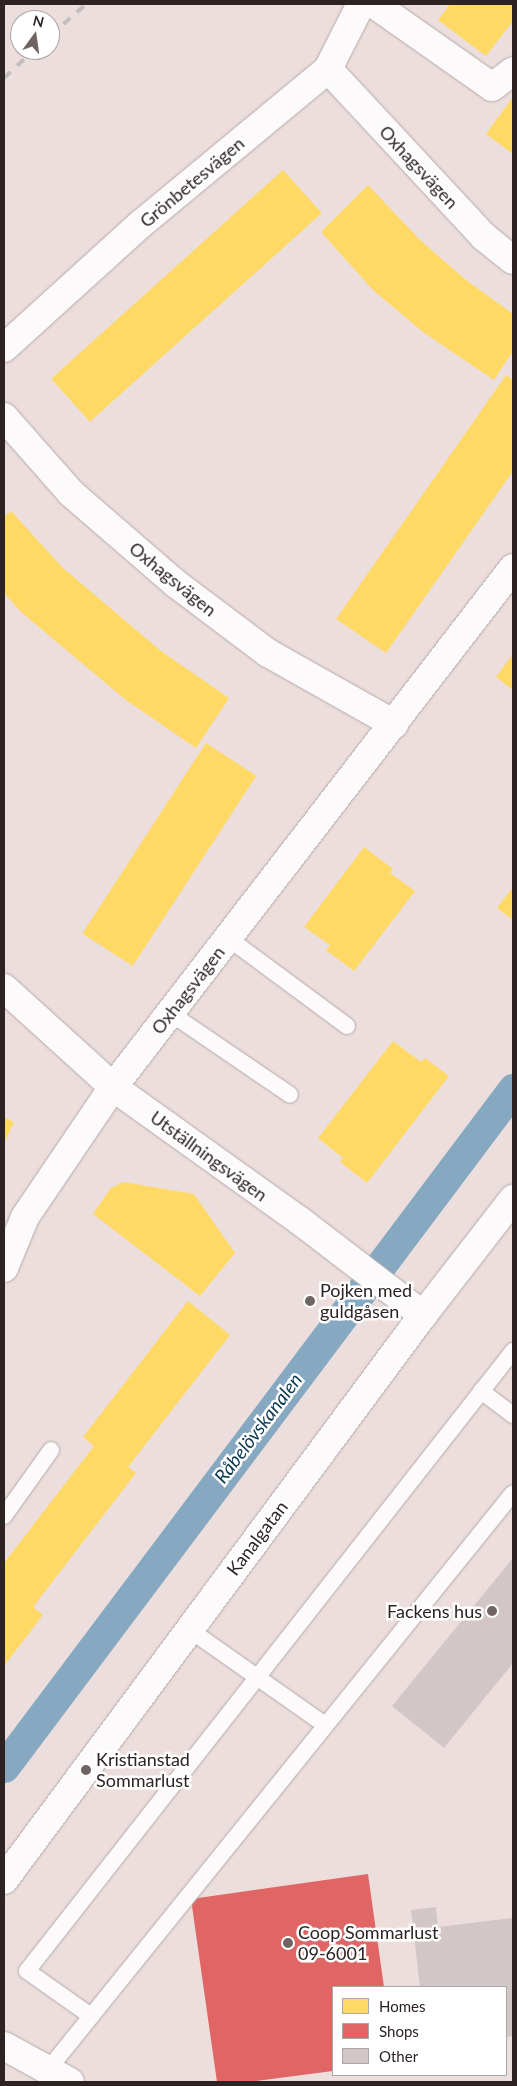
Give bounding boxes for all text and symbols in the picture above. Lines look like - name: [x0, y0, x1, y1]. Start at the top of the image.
- north arrow: [10, 10, 60, 60]
- text: N: [31, 11, 46, 30]
- street label: Oxhagsvägen: [375, 121, 463, 213]
- street label: Grönbetesvägen: [136, 132, 248, 232]
- street label: Oxhagsvägen: [125, 537, 221, 621]
- street label: Oxhagsvägen: [147, 942, 229, 1038]
- street label: Utställningsvägen: [146, 1106, 272, 1206]
- place label: Pojken med guldgåsen: [320, 1280, 412, 1322]
- marker: Pojken med guldgåsen: [304, 1295, 316, 1307]
- water label: Råbelövskanalen: [209, 1369, 307, 1487]
- street label: Kanalgatan: [222, 1496, 292, 1580]
- place label: Fackens hus: [387, 1600, 482, 1622]
- marker: Fackens hus: [486, 1605, 498, 1617]
- place label: Kristianstad Sommarlust: [96, 1749, 190, 1792]
- marker: Kristianstad Sommarlust: [80, 1764, 92, 1776]
- place label: Coop Sommarlust 09-6001: [298, 1922, 439, 1965]
- marker: Coop Sommarlust 09-6001: [282, 1937, 294, 1949]
- legend: [332, 1986, 507, 2076]
- text: Homes: [379, 1997, 425, 2015]
- text: Shops: [379, 2022, 419, 2040]
- text: Other: [379, 2047, 418, 2065]

